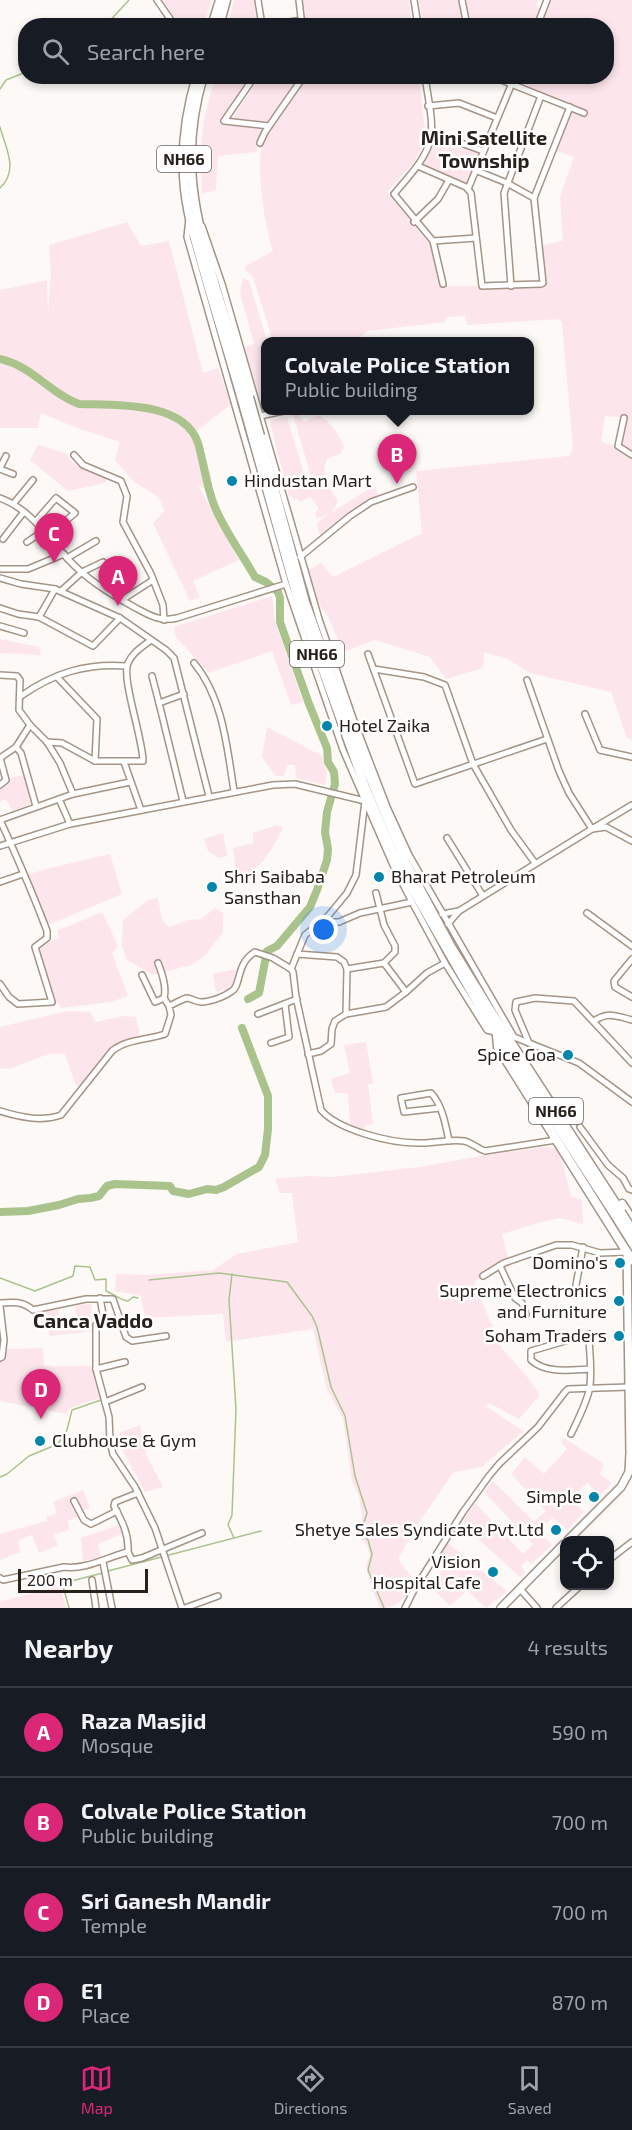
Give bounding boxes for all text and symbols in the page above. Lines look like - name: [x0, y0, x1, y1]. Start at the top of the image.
- search box: [18, 18, 614, 84]
- icon: search: [39, 35, 72, 68]
- text: Search here: [87, 38, 205, 64]
- district label: Mini Satellite Township: [421, 125, 547, 172]
- road number: NH66: [157, 146, 211, 172]
- popup: [261, 337, 534, 415]
- text: Colvale Police Station: [285, 351, 510, 377]
- text: Public building: [285, 377, 417, 401]
- pin: B: [378, 434, 416, 484]
- place label: Hindustan Mart: [244, 469, 372, 491]
- marker: Hindustan Mart: [225, 474, 239, 488]
- pin: C: [34, 514, 74, 563]
- pin: A: [98, 556, 138, 606]
- road number: NH66: [290, 641, 344, 667]
- place label: Hotel Zaika: [339, 714, 430, 736]
- marker: Hotel Zaika: [320, 719, 334, 733]
- place label: Shri Saibaba Sansthan: [224, 865, 325, 908]
- place label: Bharat Petroleum: [391, 865, 536, 887]
- marker: Bharat Petroleum: [372, 870, 386, 884]
- marker: Shri Saibaba Sansthan: [205, 880, 219, 894]
- your location: [309, 915, 338, 944]
- place label: Spice Goa: [477, 1043, 556, 1065]
- marker: Spice Goa: [561, 1048, 575, 1062]
- road number: NH66: [529, 1098, 583, 1124]
- place label: Domino's: [532, 1251, 608, 1273]
- marker: Domino's: [613, 1256, 627, 1270]
- place label: Supreme Electronics and Furniture: [439, 1279, 607, 1322]
- marker: Supreme Electronics and Furniture: [612, 1294, 626, 1308]
- district label: Canca Vaddo: [33, 1308, 153, 1332]
- place label: Soham Traders: [485, 1324, 607, 1346]
- marker: Soham Traders: [612, 1329, 626, 1343]
- pin: D: [22, 1370, 60, 1419]
- place label: Clubhouse & Gym: [52, 1429, 196, 1451]
- marker: Clubhouse & Gym: [33, 1434, 47, 1448]
- place label: Simple: [526, 1485, 582, 1507]
- marker: Simple: [587, 1490, 601, 1504]
- place label: Shetye Sales Syndicate Pvt.Ltd: [295, 1518, 544, 1540]
- marker: Shetye Sales Syndicate Pvt.Ltd: [549, 1523, 563, 1537]
- map controls: [560, 1536, 614, 1590]
- button: locate: [560, 1536, 614, 1590]
- place label: Vision Hospital Cafe: [373, 1550, 481, 1593]
- marker: Vision Hospital Cafe: [486, 1565, 500, 1579]
- scale bar: [18, 1566, 148, 1594]
- text: 200 m: [27, 1570, 73, 1589]
- text: Nearby: [24, 1632, 113, 1663]
- text: 4 results: [528, 1635, 608, 1659]
- text: Raza Masjid: [81, 1707, 206, 1733]
- text: A: [37, 1720, 50, 1744]
- text: 590 m: [552, 1720, 608, 1744]
- text: Mosque: [81, 1733, 154, 1757]
- text: Colvale Police Station: [81, 1797, 306, 1823]
- text: B: [37, 1810, 50, 1834]
- text: 700 m: [552, 1810, 608, 1834]
- text: Public building: [81, 1823, 214, 1847]
- text: Sri Ganesh Mandir: [81, 1887, 271, 1913]
- text: C: [38, 1900, 49, 1924]
- text: 700 m: [552, 1900, 608, 1924]
- text: Temple: [81, 1913, 147, 1937]
- text: E1: [81, 1977, 103, 2003]
- text: D: [37, 1990, 50, 2014]
- text: 870 m: [552, 1990, 608, 2014]
- text: Place: [81, 2003, 130, 2027]
- tab: Map: [80, 2062, 113, 2117]
- tab: Directions: [274, 2062, 347, 2117]
- tab: Saved: [508, 2062, 552, 2117]

